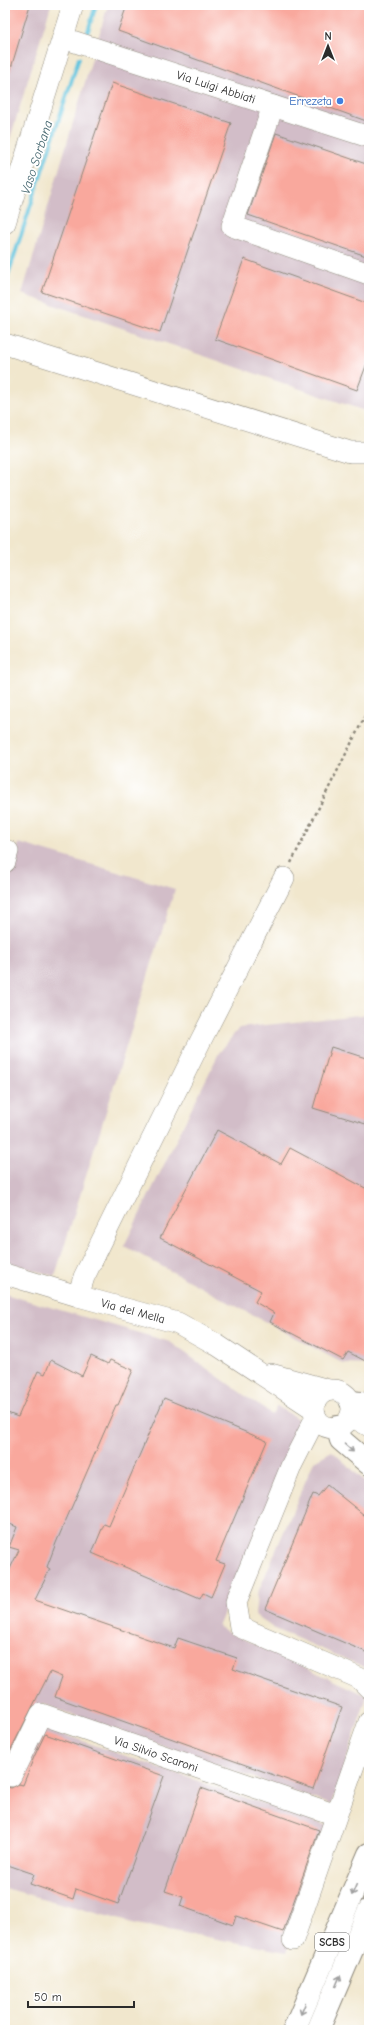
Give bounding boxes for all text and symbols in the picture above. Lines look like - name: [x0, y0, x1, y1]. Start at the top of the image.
- north arrow: [308, 26, 348, 66]
- text: N: [324, 30, 332, 43]
- street label: Via Luigi Abbiati: [175, 68, 257, 106]
- place label: Errezeta: [289, 94, 332, 108]
- marker: Errezeta: [335, 96, 345, 106]
- water label: Vaso Sorbana: [18, 118, 56, 196]
- street label: Via del Mella: [99, 1296, 167, 1326]
- one-way arrow: [344, 1443, 355, 1452]
- street label: Via Silvio Scaroni: [112, 1733, 200, 1775]
- one-way arrow: [349, 1883, 357, 1895]
- road number: SCBS: [315, 1933, 349, 1951]
- one-way arrow: [335, 1976, 343, 1988]
- scale bar: [28, 1983, 134, 2009]
- text: 50 m: [34, 1990, 62, 2004]
- one-way arrow: [299, 2003, 306, 2015]

